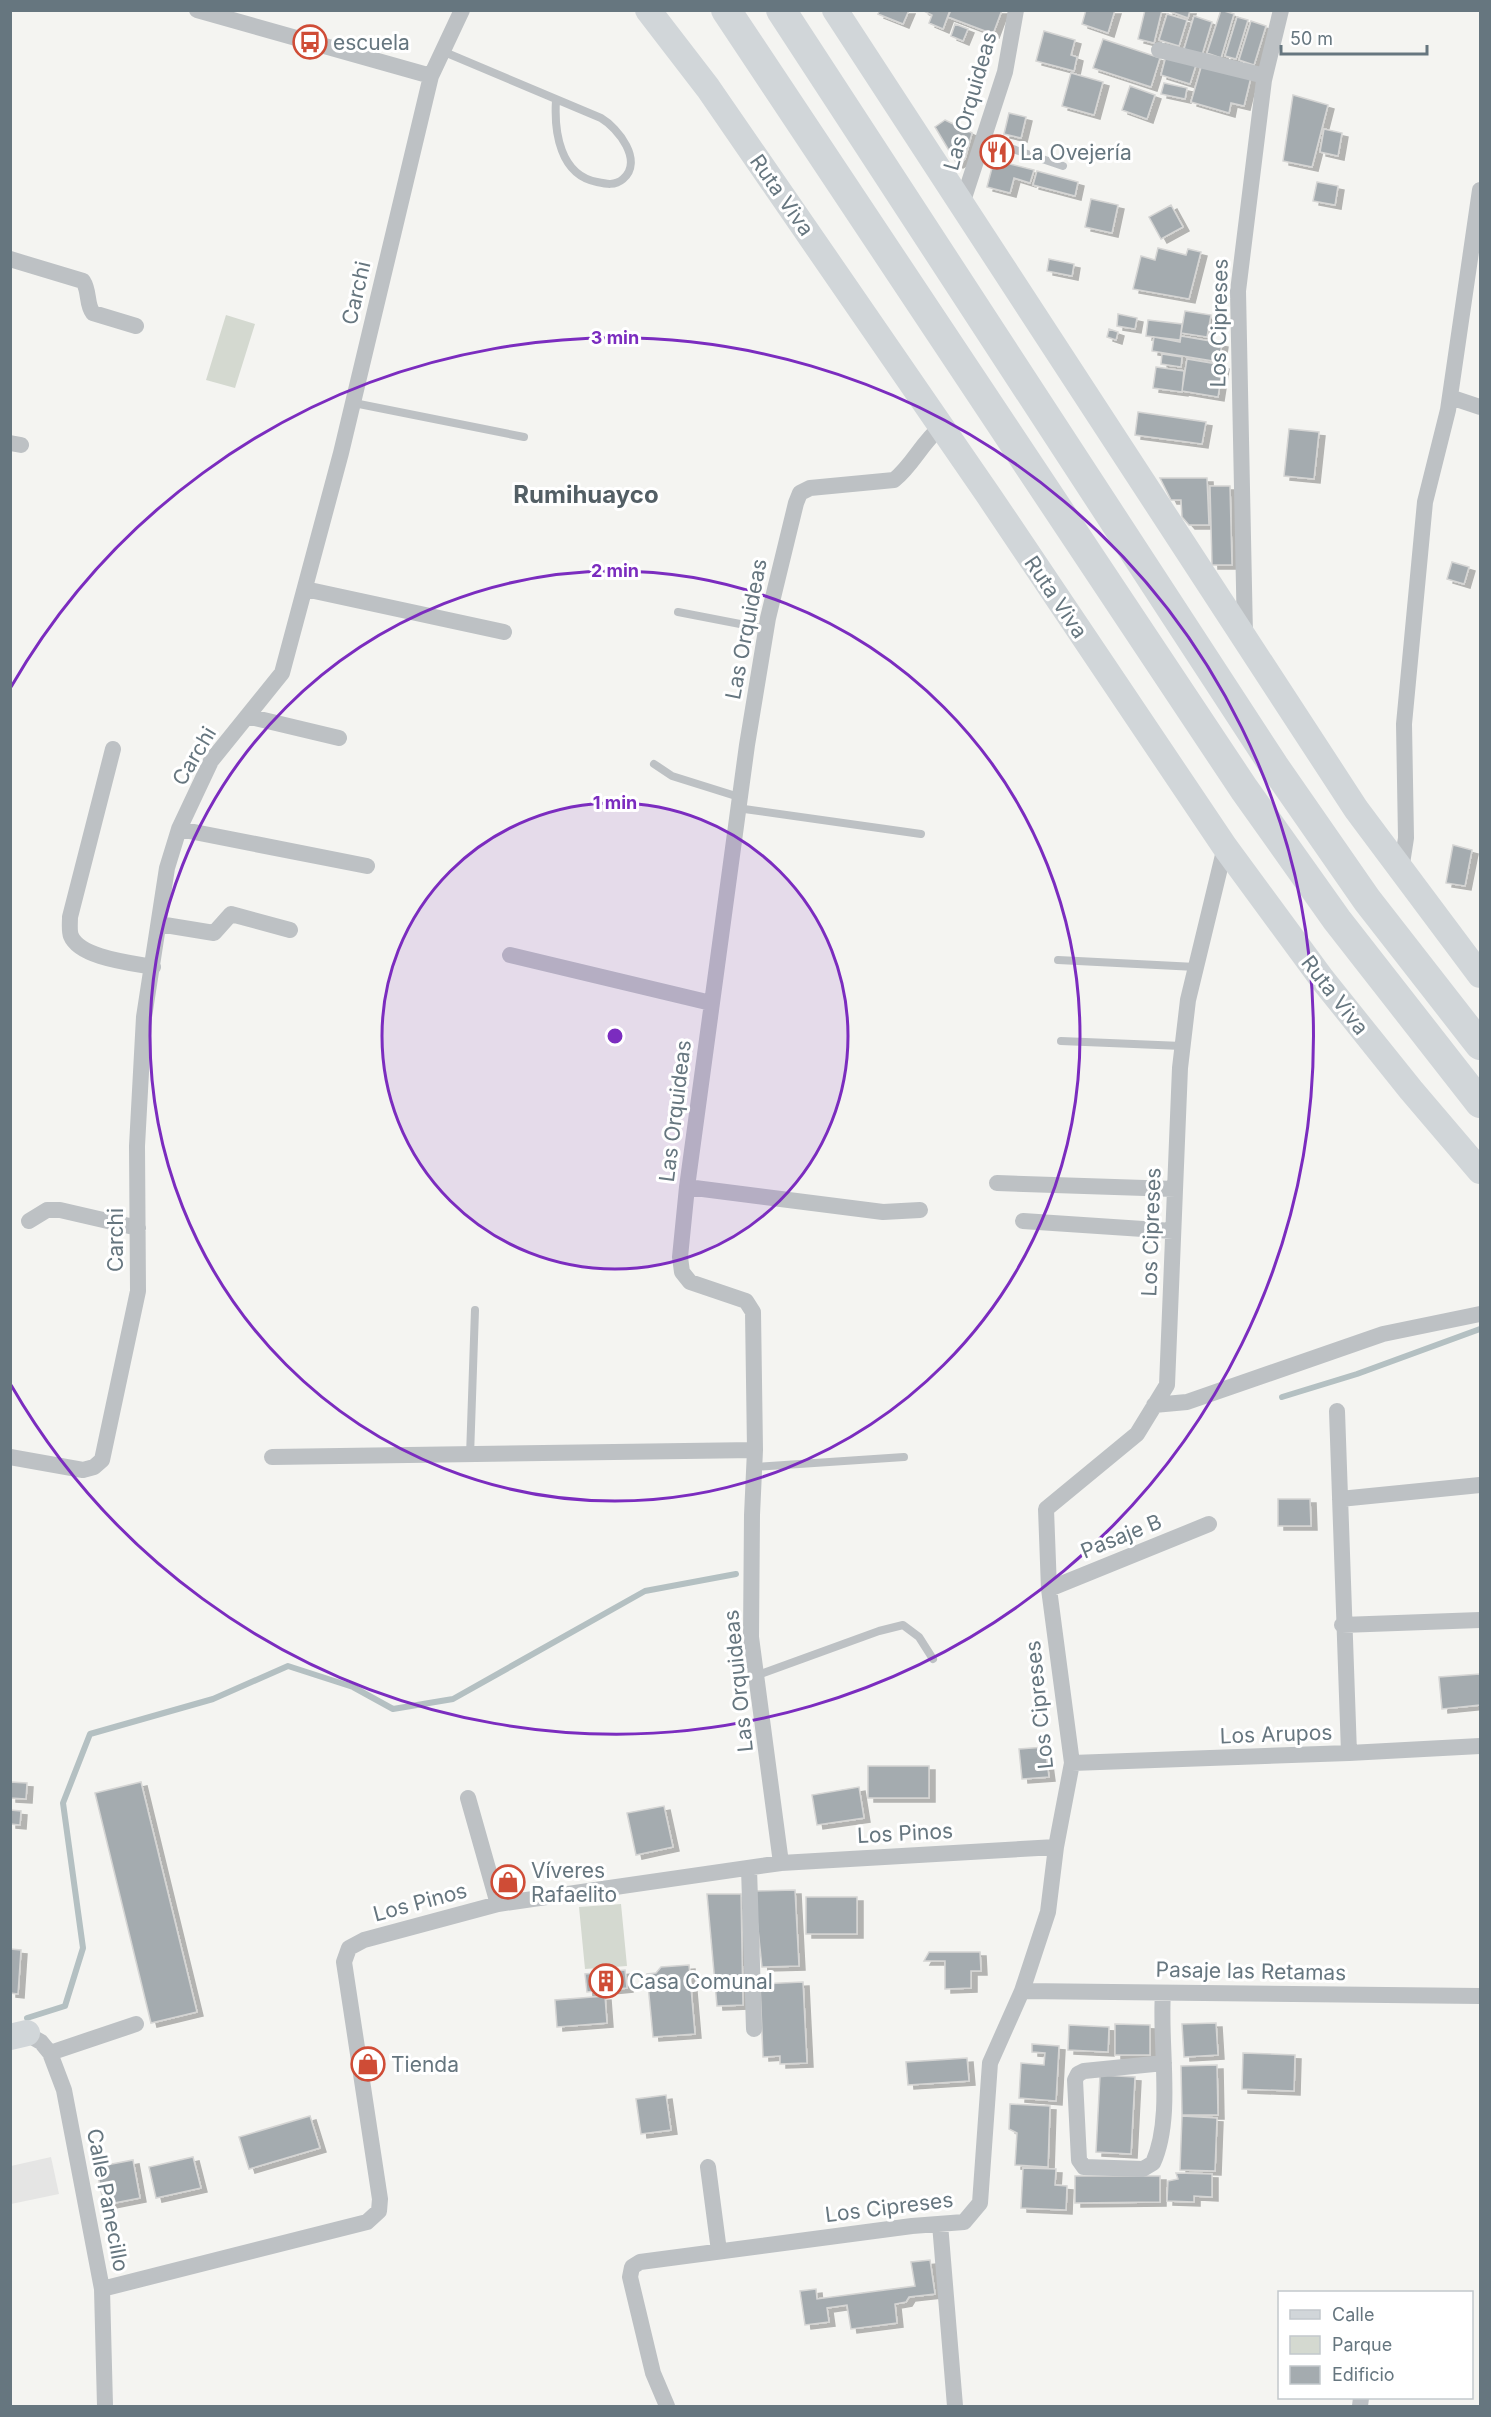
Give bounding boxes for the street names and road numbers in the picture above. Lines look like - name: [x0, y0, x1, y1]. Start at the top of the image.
- street label: Las Orquideas: [938, 29, 1002, 173]
- street label: Ruta Viva: [745, 149, 819, 241]
- street label: Los Cipreses: [1205, 258, 1233, 388]
- street label: Carchi: [337, 259, 375, 327]
- street label: Ruta Viva: [1019, 551, 1093, 643]
- street label: Las Orquideas: [720, 557, 772, 701]
- street label: Carchi: [167, 722, 221, 790]
- street label: Ruta Viva: [1296, 950, 1374, 1040]
- street label: Las Orquideas: [654, 1039, 696, 1183]
- street label: Los Cipreses: [1136, 1167, 1166, 1297]
- street label: Carchi: [103, 1208, 128, 1272]
- street label: Pasaje B: [1077, 1508, 1165, 1564]
- street label: Las Orquideas: [718, 1609, 758, 1753]
- street label: Los Cipreses: [1020, 1640, 1058, 1770]
- street label: Los Arupos: [1219, 1720, 1333, 1748]
- street label: Los Pinos: [856, 1818, 954, 1848]
- street label: Los Pinos: [370, 1877, 470, 1927]
- street label: Pasaje las Retamas: [1155, 1957, 1347, 1985]
- street label: Calle Panecillo: [82, 2126, 134, 2274]
- street label: Los Cipreses: [823, 2187, 955, 2227]

